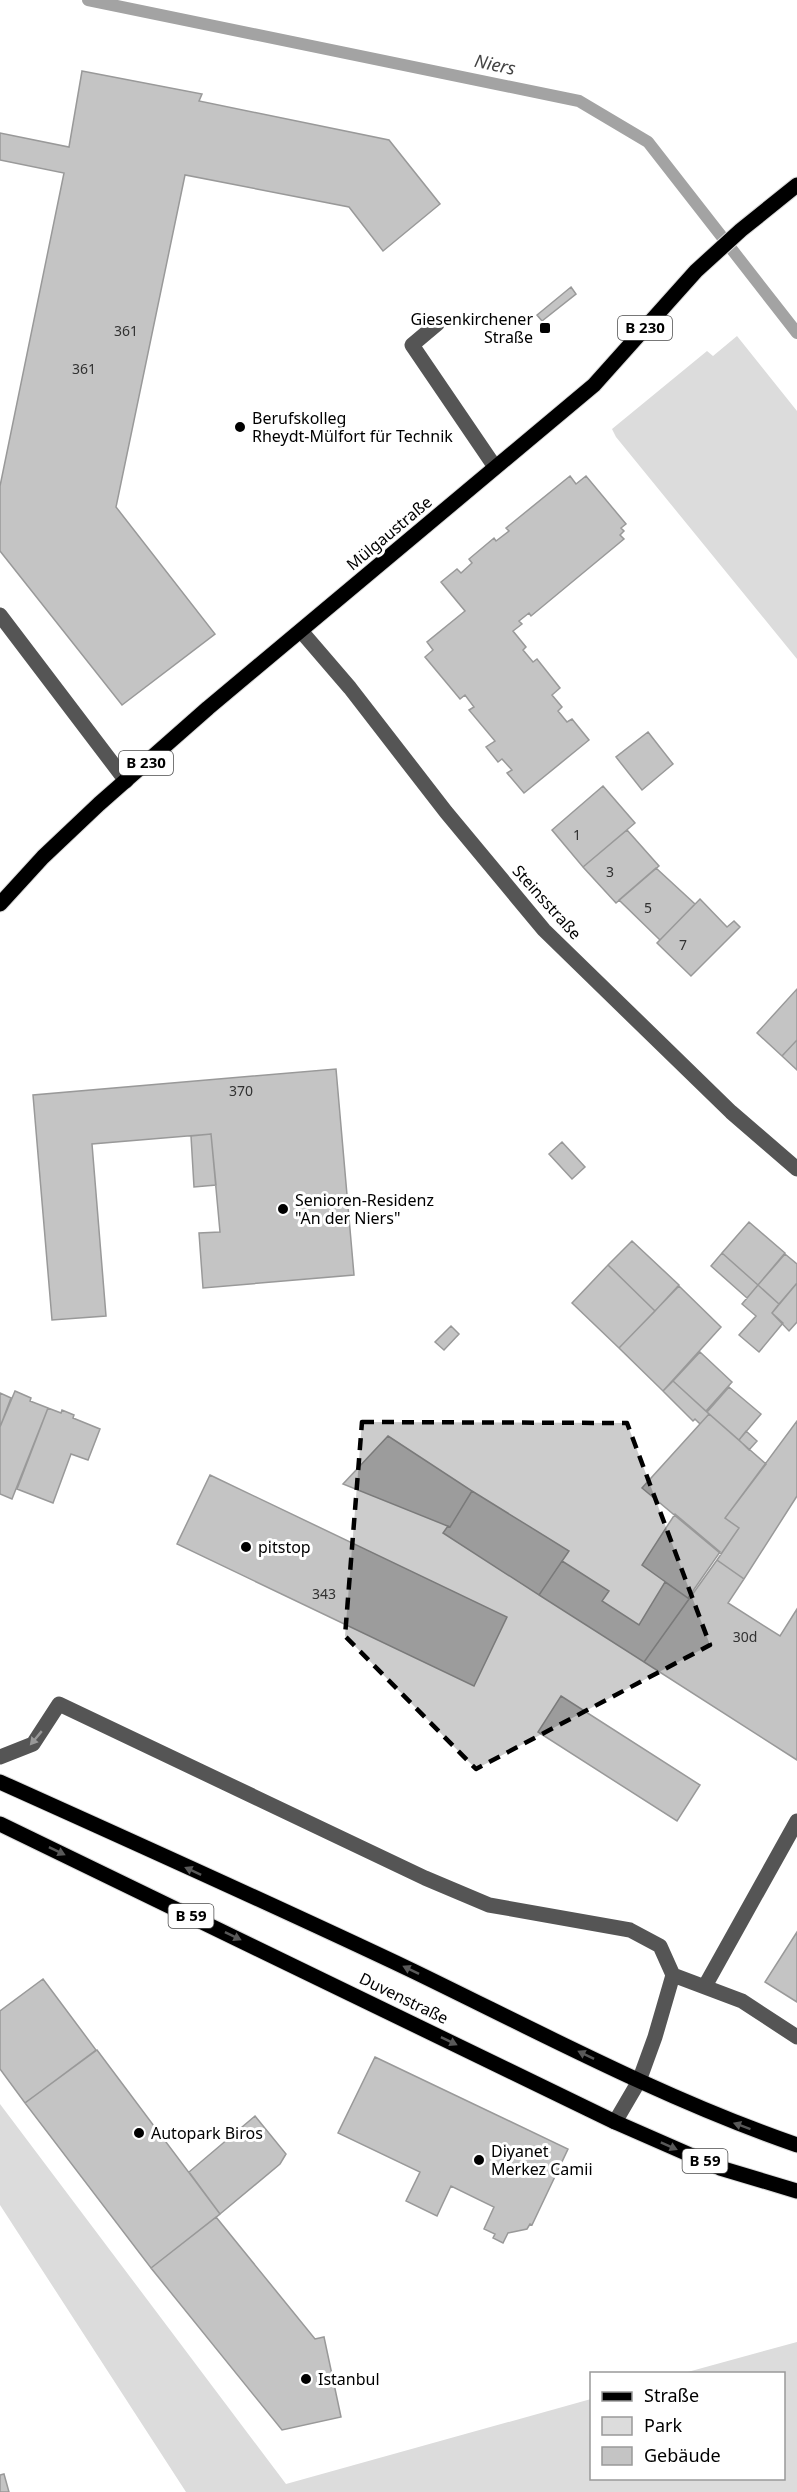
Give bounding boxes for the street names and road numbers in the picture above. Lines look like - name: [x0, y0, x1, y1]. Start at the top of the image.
- road number: B 230: [618, 316, 672, 340]
- street label: Mülgaustraße: [342, 491, 436, 575]
- road number: B 230: [119, 751, 173, 775]
- street label: Steinsstraße: [508, 860, 586, 944]
- road number: B 59: [168, 1904, 213, 1928]
- street label: Duvenstraße: [356, 1967, 452, 2029]
- road number: B 59: [682, 2149, 728, 2173]

